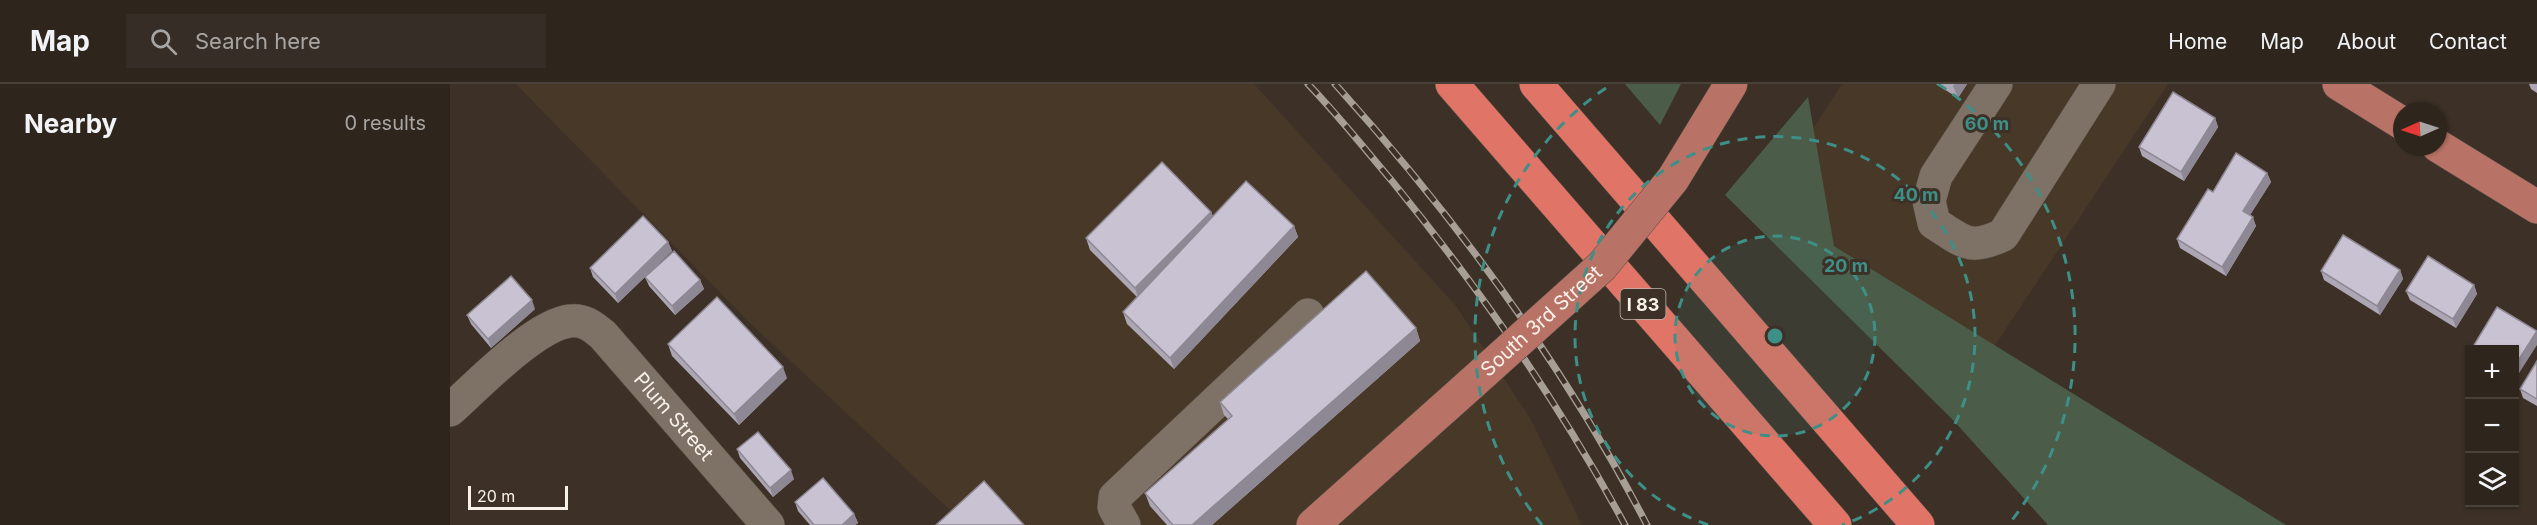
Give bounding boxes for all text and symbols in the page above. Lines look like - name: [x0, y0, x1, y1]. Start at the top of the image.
- search box: [126, 14, 546, 68]
- text: Map: [30, 24, 90, 58]
- icon: search: [147, 25, 180, 58]
- text: Search here: [195, 28, 321, 54]
- text: Home: [2168, 29, 2227, 54]
- text: Map: [2260, 29, 2304, 54]
- text: About: [2337, 29, 2396, 54]
- text: Contact: [2429, 29, 2507, 54]
- north arrow: [2393, 102, 2447, 156]
- text: Nearby: [24, 108, 117, 139]
- text: 0 results: [344, 111, 426, 135]
- text: 60 m: [1965, 113, 2009, 134]
- text: 40 m: [1894, 184, 1939, 205]
- text: 20 m: [1824, 255, 1868, 276]
- street label: South 3rd Street: [1476, 260, 1607, 381]
- road number: I 83: [1620, 289, 1666, 319]
- centre of rings: [1765, 326, 1785, 346]
- map controls: [2465, 345, 2519, 507]
- button: +: [2465, 345, 2519, 399]
- street label: Plum Street: [629, 367, 719, 466]
- button: −: [2465, 399, 2519, 453]
- button: layers: [2465, 453, 2519, 507]
- scale bar: [468, 483, 568, 510]
- text: 20 m: [477, 486, 515, 506]

